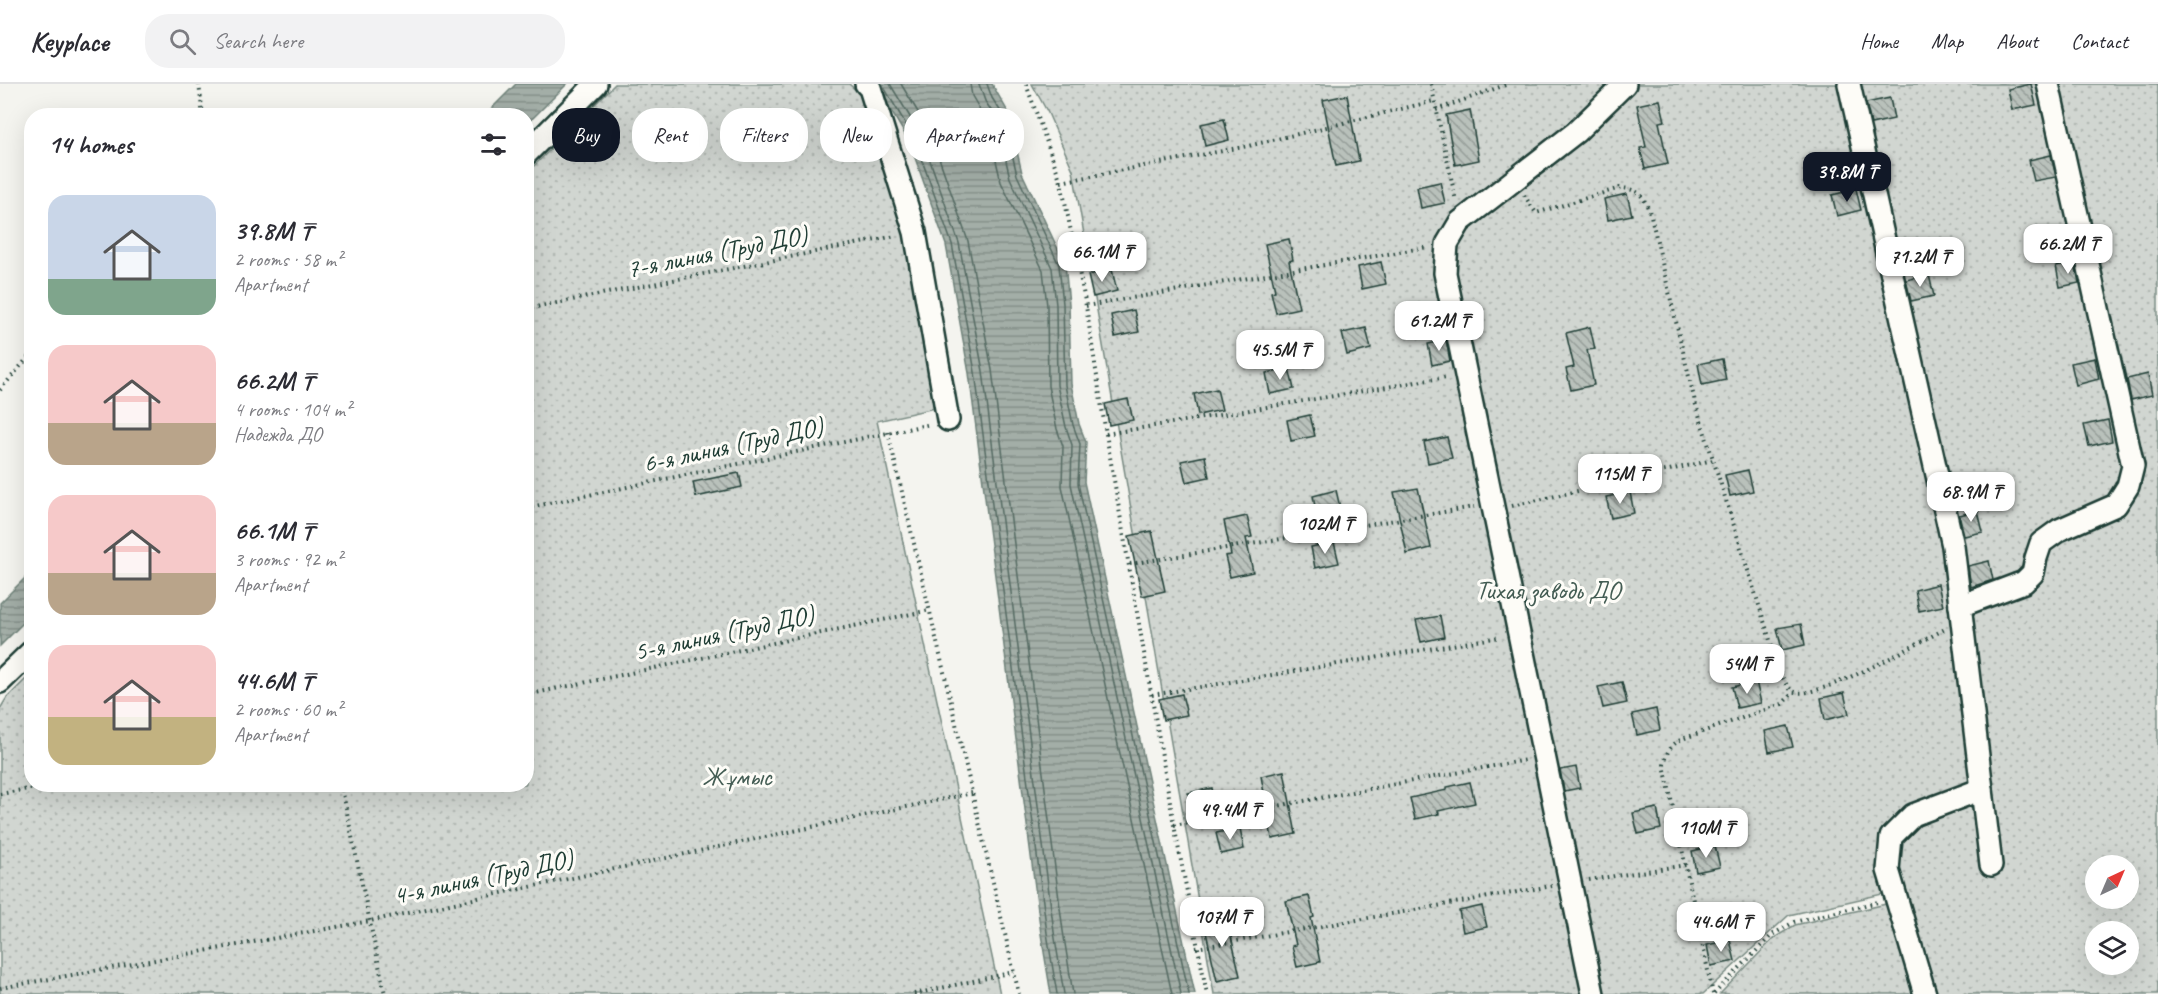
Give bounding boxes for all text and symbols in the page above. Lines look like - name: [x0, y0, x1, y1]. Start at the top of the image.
- search box: [145, 14, 565, 68]
- text: Keyplace: [30, 24, 109, 59]
- icon: search: [166, 25, 199, 58]
- text: Search here: [214, 27, 303, 55]
- text: Home: [1860, 28, 1898, 54]
- text: Map: [1931, 28, 1963, 54]
- text: About: [1996, 28, 2038, 54]
- text: Contact: [2071, 28, 2128, 54]
- chip: Buy: [552, 108, 620, 162]
- chip: Rent: [632, 108, 708, 162]
- chip: Filters: [720, 108, 808, 162]
- chip: New: [820, 108, 892, 162]
- chip: Apartment: [904, 108, 1024, 162]
- text: 14 homes: [48, 128, 133, 161]
- icon: filters: [477, 128, 510, 161]
- pin: 39.8M ₸: [1792, 152, 1902, 203]
- text: 39.8M ₸: [1817, 159, 1877, 184]
- text: 39.8M ₸: [234, 214, 312, 247]
- street label: 7-я линия (Труд ДО): [624, 218, 811, 286]
- icon: home: [96, 219, 168, 291]
- pin: 66.2M ₸: [2013, 224, 2123, 275]
- text: 66.2M ₸: [2038, 231, 2098, 256]
- pin: 66.1M ₸: [1047, 232, 1157, 283]
- pin: 71.2M ₸: [1865, 237, 1975, 288]
- text: 66.1M ₸: [1072, 239, 1132, 264]
- text: 71.2M ₸: [1890, 244, 1950, 269]
- text: 2 rooms · 58 m²: [234, 247, 342, 272]
- text: Apartment: [234, 272, 307, 297]
- pin: 61.2M ₸: [1384, 301, 1494, 352]
- text: 61.2M ₸: [1409, 308, 1469, 333]
- pin: 45.5M ₸: [1225, 330, 1335, 381]
- text: 45.5M ₸: [1250, 337, 1310, 362]
- text: 66.2M ₸: [234, 364, 313, 397]
- icon: home: [96, 369, 168, 441]
- text: 4 rooms · 104 m²: [234, 397, 351, 422]
- street label: 6-я линия (Труд ДО): [640, 410, 827, 480]
- text: Надежда ДО: [234, 422, 322, 447]
- pin: 115M ₸: [1571, 454, 1669, 505]
- text: 115M ₸: [1592, 461, 1648, 486]
- pin: 68.9M ₸: [1916, 472, 2026, 523]
- text: 68.9M ₸: [1941, 479, 2001, 504]
- pin: 102M ₸: [1276, 504, 1374, 555]
- text: 102M ₸: [1297, 511, 1353, 536]
- text: 66.1M ₸: [234, 514, 313, 547]
- icon: home: [96, 519, 168, 591]
- text: 3 rooms · 92 m²: [234, 547, 342, 572]
- text: Apartment: [234, 572, 307, 597]
- park label: Тихая заводь ДО: [1476, 574, 1623, 607]
- street label: 5-я линия (Труд ДО): [631, 598, 818, 668]
- pin: 54M ₸: [1705, 644, 1789, 695]
- text: 54M ₸: [1724, 651, 1770, 676]
- text: 44.6M ₸: [234, 664, 313, 697]
- icon: home: [96, 669, 168, 741]
- text: 2 rooms · 60 m²: [234, 697, 342, 722]
- text: Apartment: [234, 722, 307, 747]
- park label: Жұмыс: [702, 760, 774, 793]
- pin: 49.4M ₸: [1175, 790, 1285, 841]
- text: 49.4M ₸: [1200, 797, 1260, 822]
- pin: 110M ₸: [1657, 808, 1755, 859]
- text: 110M ₸: [1678, 815, 1734, 840]
- street label: 4-я линия (Труд ДО): [390, 842, 577, 912]
- north arrow: [2085, 855, 2139, 909]
- map controls: [2085, 855, 2139, 975]
- pin: 107M ₸: [1173, 897, 1271, 948]
- pin: 44.6M ₸: [1666, 902, 1776, 953]
- text: 107M ₸: [1194, 904, 1250, 929]
- text: 44.6M ₸: [1691, 909, 1751, 934]
- button: layers: [2085, 921, 2139, 975]

